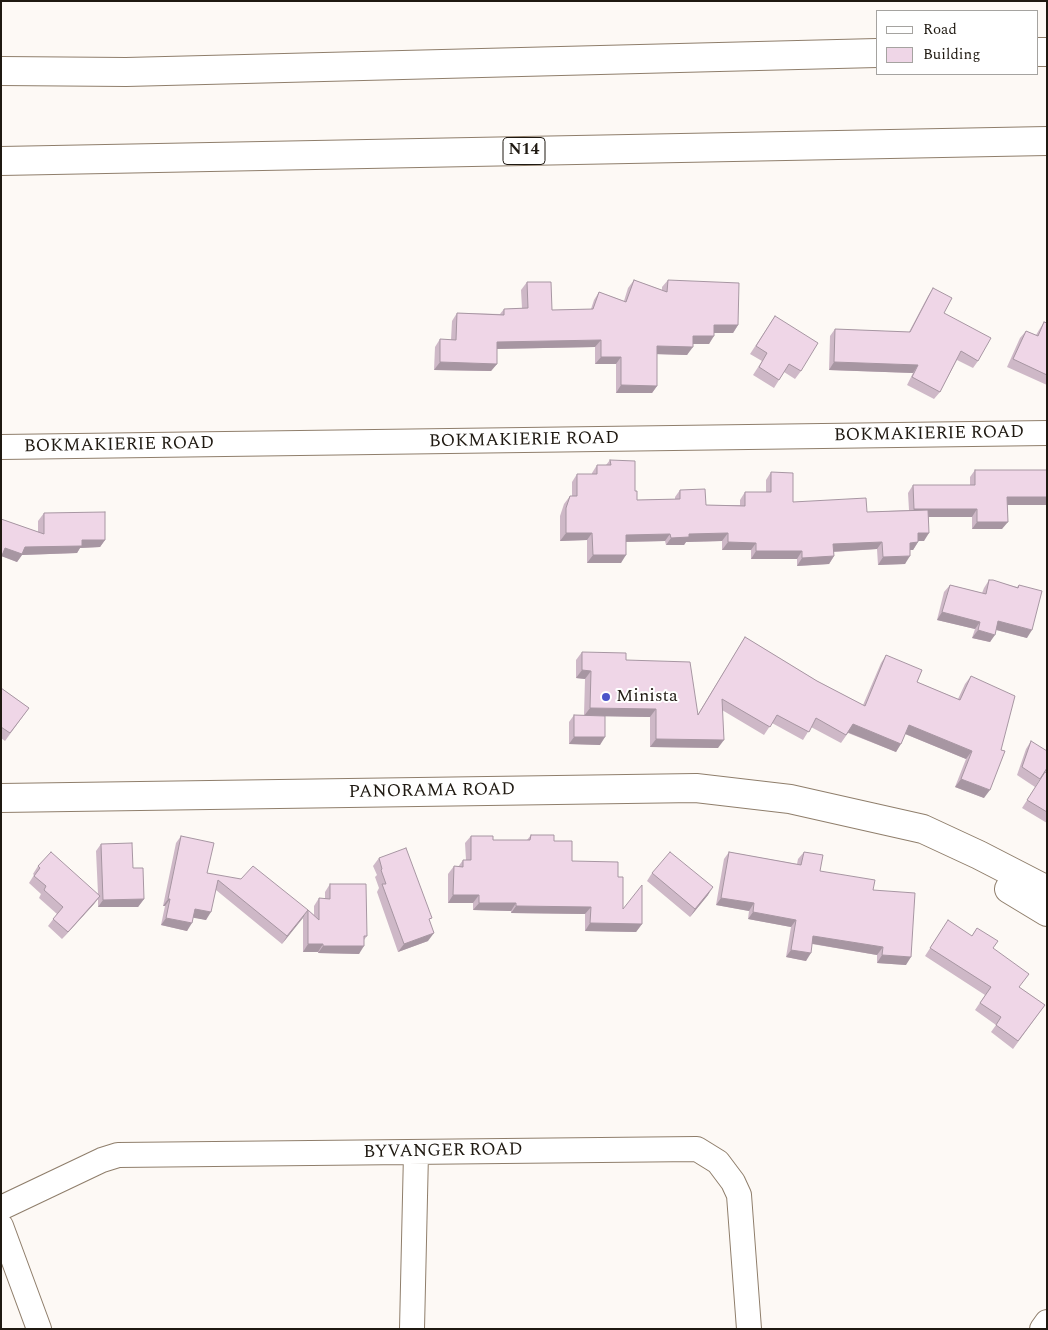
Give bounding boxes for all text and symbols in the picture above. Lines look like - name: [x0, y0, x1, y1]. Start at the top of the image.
- legend: [876, 10, 1038, 75]
- text: Road: [923, 18, 957, 41]
- text: Building: [923, 43, 980, 66]
- road number: N14: [503, 138, 545, 164]
- street label: BOKMAKIERIE ROAD: [834, 423, 1024, 447]
- street label: BOKMAKIERIE ROAD: [429, 429, 619, 453]
- street label: BOKMAKIERIE ROAD: [24, 434, 214, 458]
- place label: Minista: [616, 686, 678, 708]
- marker: Minista: [600, 691, 612, 703]
- street label: PANORAMA ROAD: [349, 780, 515, 804]
- street label: BYVANGER ROAD: [363, 1140, 523, 1164]

